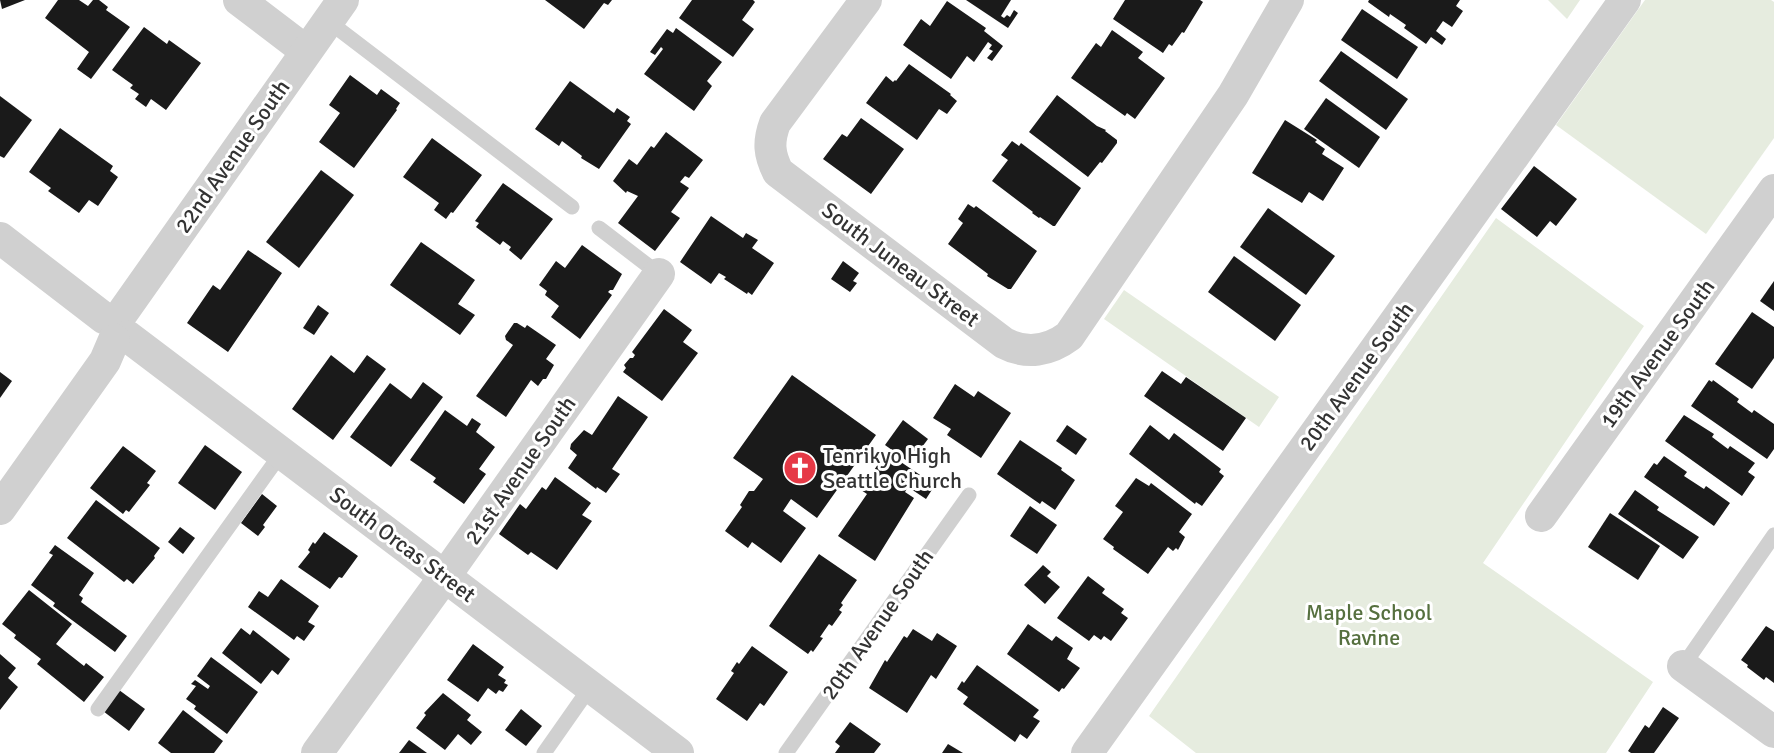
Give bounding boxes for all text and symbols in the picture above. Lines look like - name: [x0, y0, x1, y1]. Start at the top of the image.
- street label: 22nd Avenue South: [169, 74, 295, 238]
- street label: South Juneau Street: [817, 196, 985, 333]
- street label: 19th Avenue South: [1594, 274, 1720, 433]
- street label: 20th Avenue South: [1293, 297, 1419, 456]
- street label: 21st Avenue South: [459, 391, 582, 550]
- place label: Tenrikyo High Seattle Church: [823, 442, 962, 494]
- church icon: Tenrikyo High Seattle Church: [782, 450, 818, 486]
- street label: South Orcas Street: [324, 481, 481, 608]
- street label: 20th Avenue South: [815, 544, 939, 705]
- park label: Maple School Ravine: [1306, 599, 1432, 651]

